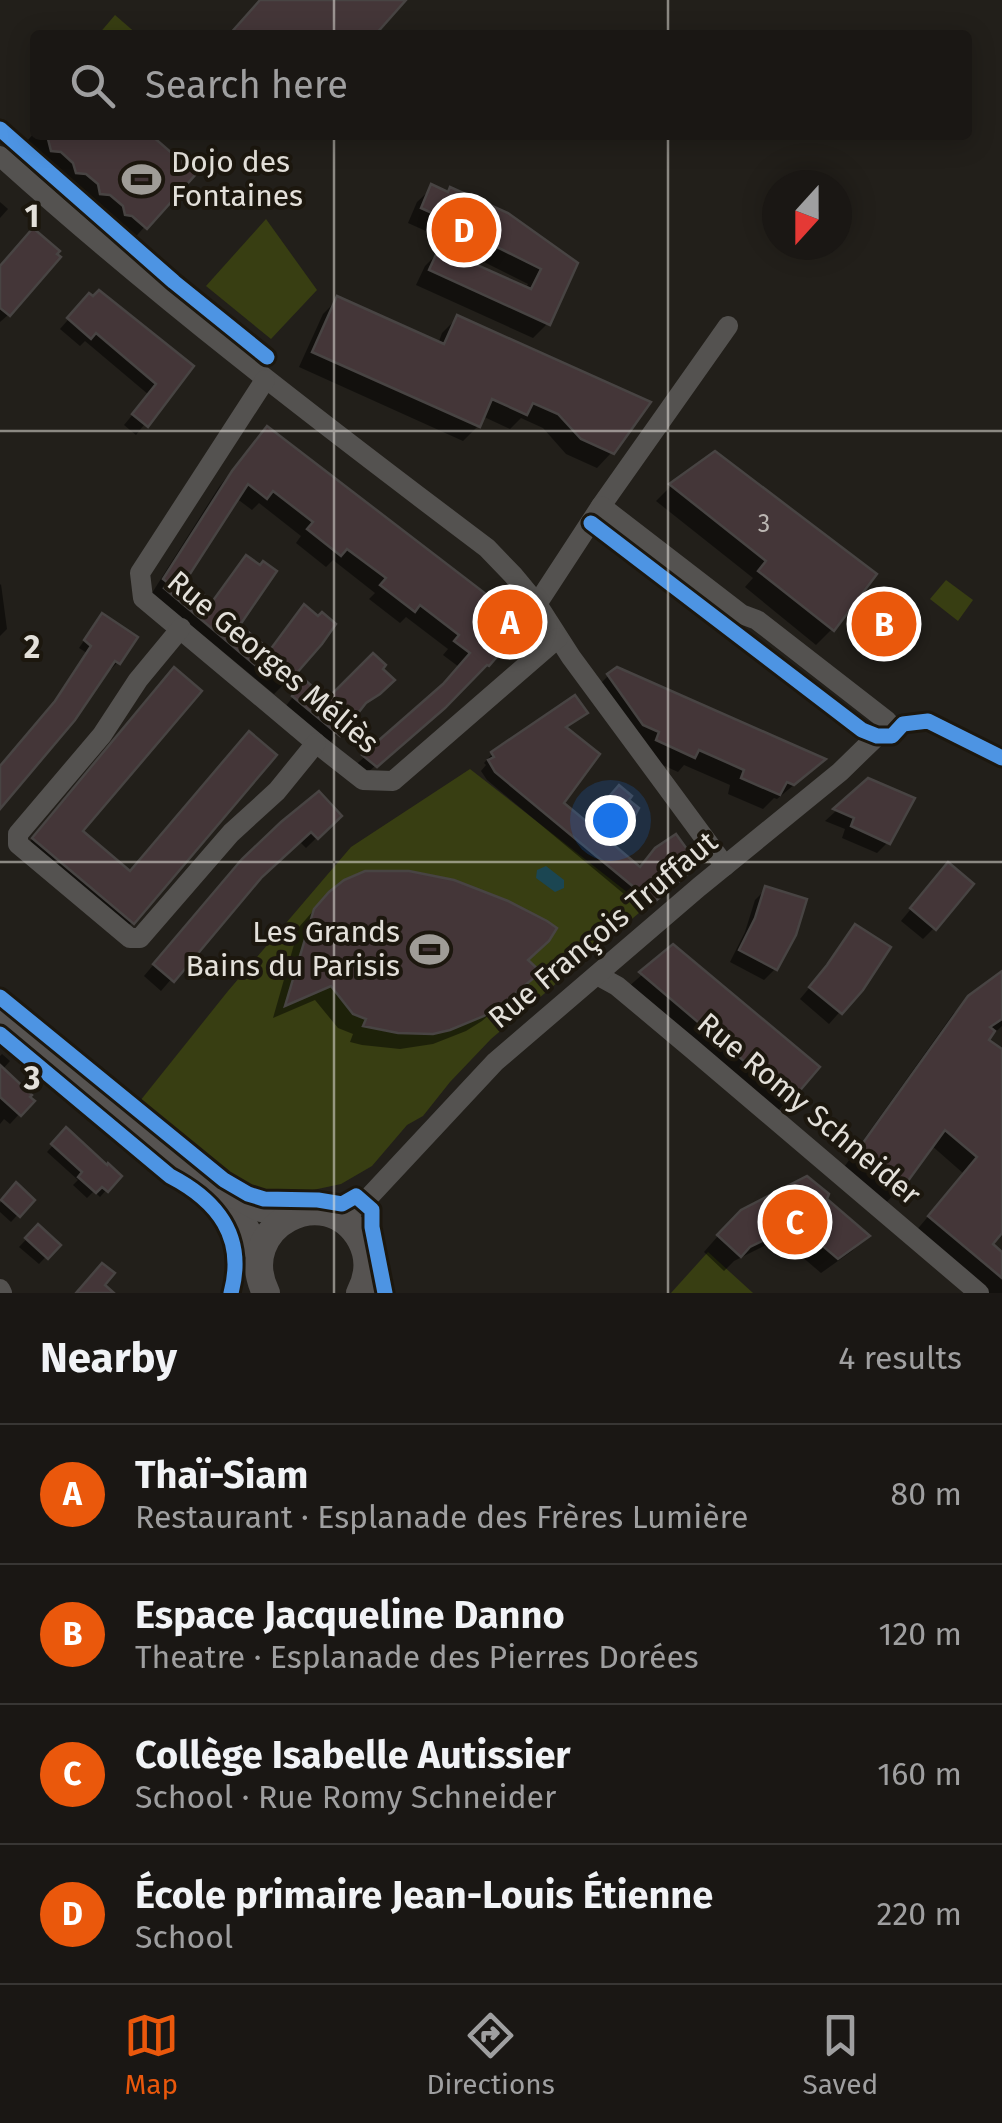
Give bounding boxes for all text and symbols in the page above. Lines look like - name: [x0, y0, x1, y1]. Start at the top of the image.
- search box: [30, 30, 972, 140]
- icon: search: [65, 58, 120, 113]
- text: Search here: [145, 62, 348, 108]
- place label: Dojo des Fontaines: [171, 144, 303, 214]
- sports icon: Dojo des Fontaines: [120, 158, 162, 200]
- north arrow: [762, 170, 852, 260]
- pin: D: [432, 192, 496, 268]
- text: 1: [25, 197, 39, 235]
- house number: 3: [758, 509, 770, 539]
- street label: Rue Georges Méliès: [160, 563, 386, 761]
- pin: A: [478, 584, 542, 660]
- pin: B: [852, 586, 916, 662]
- text: 2: [24, 628, 40, 666]
- your location: [585, 795, 636, 846]
- street label: Rue François Truffaut: [481, 824, 725, 1036]
- place label: Les Grands Bains du Parisis: [185, 914, 400, 984]
- sports icon: Les Grands Bains du Parisis: [409, 928, 451, 970]
- street label: Rue Romy Schneider: [690, 1005, 928, 1213]
- text: 3: [23, 1059, 40, 1097]
- pin: C: [762, 1184, 828, 1260]
- text: Nearby: [40, 1333, 177, 1383]
- text: 4 results: [838, 1339, 962, 1377]
- text: Thaï-Siam: [135, 1452, 308, 1498]
- text: A: [63, 1475, 82, 1513]
- text: 80 m: [891, 1475, 962, 1513]
- text: Restaurant · Esplanade des Frères Lumière: [135, 1498, 748, 1536]
- text: Espace Jacqueline Danno: [135, 1592, 565, 1638]
- text: B: [63, 1615, 82, 1653]
- text: 120 m: [879, 1615, 962, 1653]
- text: Theatre · Esplanade des Pierres Dorées: [135, 1638, 699, 1676]
- text: Collège Isabelle Autissier: [135, 1732, 571, 1778]
- text: C: [63, 1755, 82, 1793]
- text: 160 m: [877, 1755, 962, 1793]
- text: School · Rue Romy Schneider: [135, 1778, 556, 1816]
- text: École primaire Jean-Louis Étienne: [135, 1872, 713, 1918]
- text: D: [62, 1895, 83, 1933]
- text: 220 m: [877, 1895, 962, 1933]
- text: School: [135, 1918, 233, 1956]
- tab: Map: [124, 2008, 179, 2101]
- tab: Directions: [426, 2008, 555, 2101]
- tab: Saved: [802, 2008, 878, 2101]

